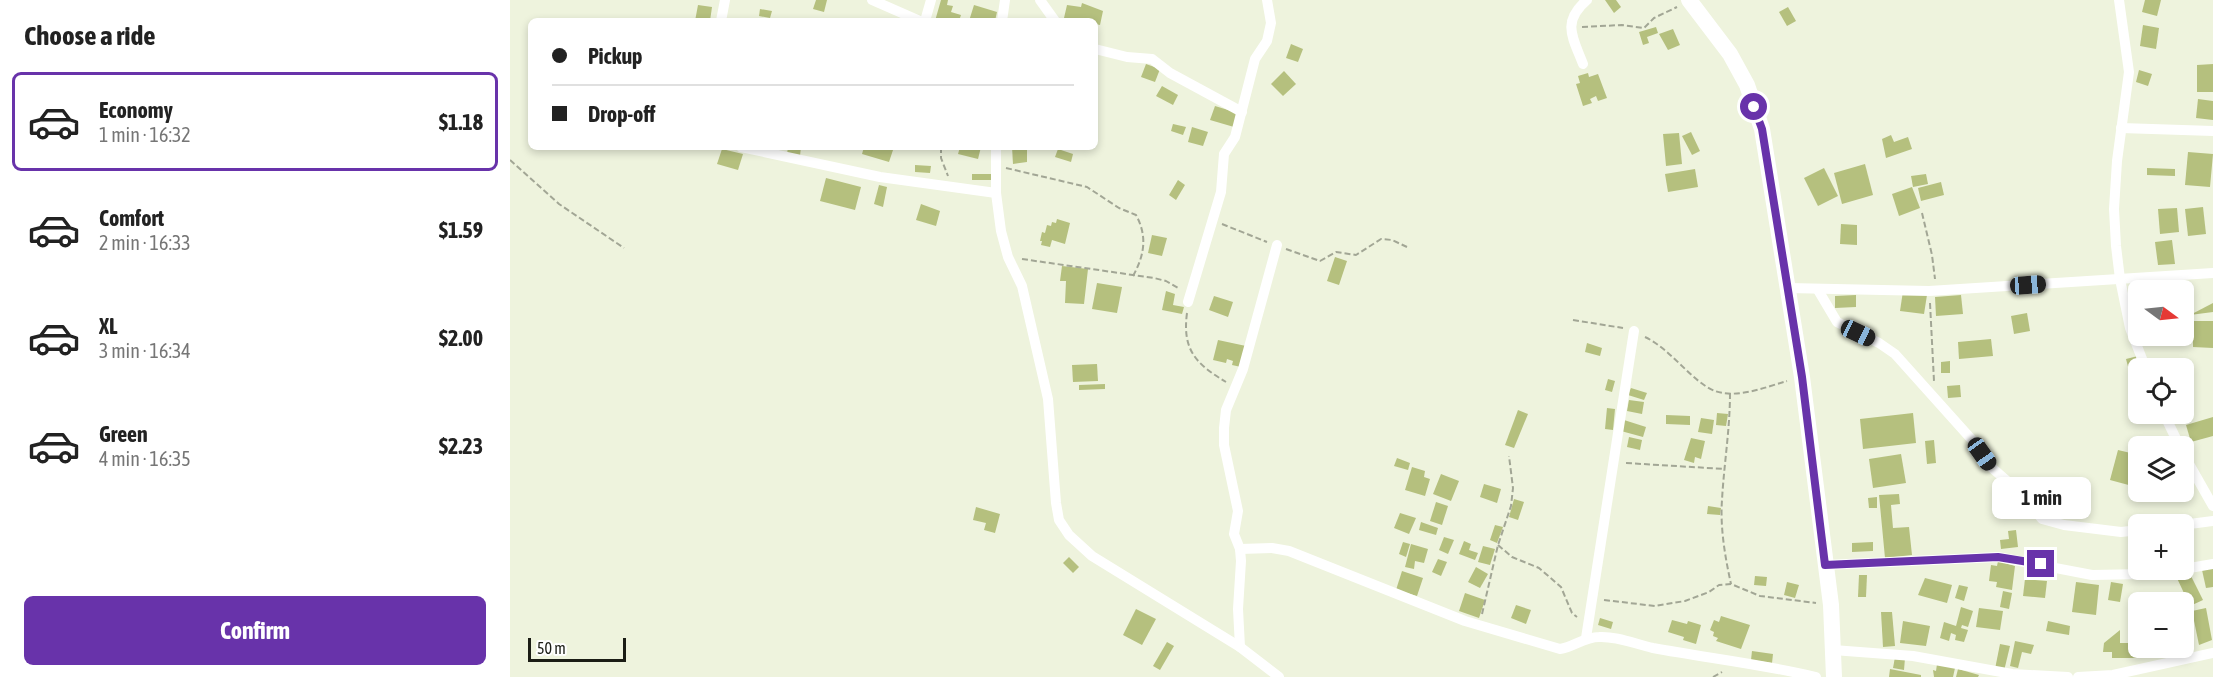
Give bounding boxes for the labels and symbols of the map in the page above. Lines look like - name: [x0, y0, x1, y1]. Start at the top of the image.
- route start: [1740, 93, 1767, 120]
- car: [2009, 275, 2047, 295]
- north arrow: [2128, 280, 2194, 346]
- car: [1838, 317, 1878, 349]
- car: [1964, 434, 2000, 474]
- callout: 1 min: [1992, 477, 2090, 519]
- route end: [2027, 550, 2054, 577]
- scale bar: [528, 635, 626, 662]

